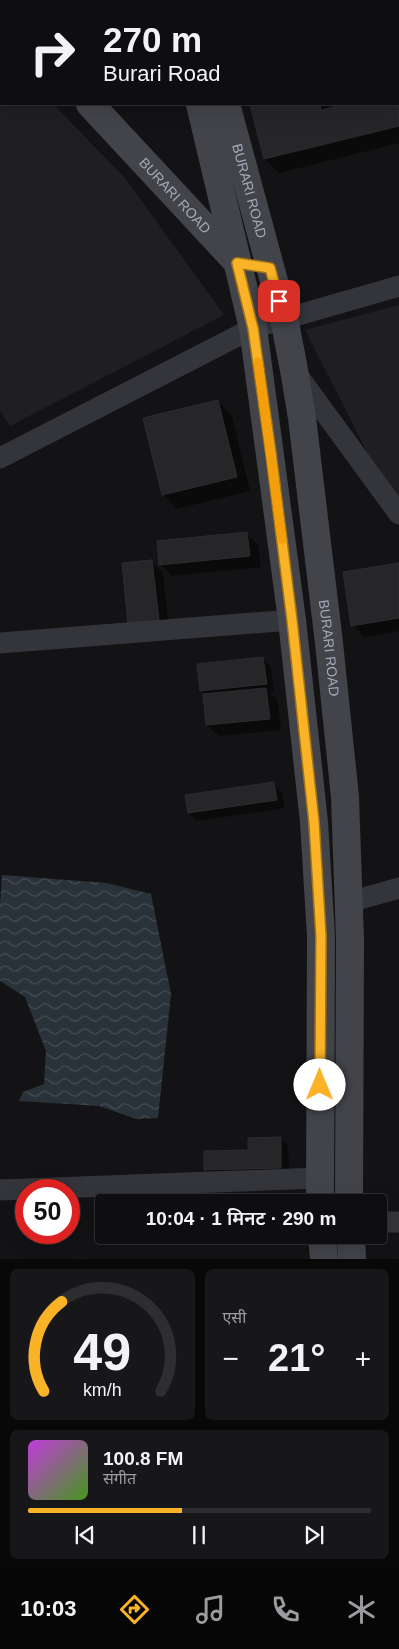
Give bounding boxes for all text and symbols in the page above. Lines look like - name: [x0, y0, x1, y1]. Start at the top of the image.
- icon: right: [20, 20, 85, 85]
- text: 270 m: [103, 20, 202, 59]
- text: Burari Road: [103, 61, 220, 86]
- street label: BURARI ROAD: [229, 142, 270, 240]
- street label: BURARI ROAD: [136, 154, 214, 237]
- pin: [258, 280, 300, 322]
- icon: arrive: [265, 287, 293, 315]
- street label: BURARI ROAD: [316, 599, 343, 697]
- position arrow: [293, 1058, 345, 1110]
- speed limit sign: 50: [15, 1179, 80, 1244]
- text: 10:04 · 1 मिनट · 290 m: [146, 1208, 336, 1229]
- text: एसी: [223, 1309, 246, 1326]
- text: 49: [73, 1323, 131, 1381]
- text: 21°: [268, 1337, 325, 1379]
- text: −: [223, 1343, 239, 1374]
- text: +: [355, 1343, 371, 1374]
- text: km/h: [83, 1380, 122, 1400]
- text: 100.8 FM: [103, 1448, 183, 1469]
- text: संगीत: [103, 1470, 136, 1487]
- icon: previous: [71, 1521, 99, 1549]
- icon: pause: [185, 1521, 213, 1549]
- icon: next: [300, 1521, 328, 1549]
- icon: directions: [117, 1592, 152, 1627]
- icon: music: [193, 1592, 228, 1627]
- icon: phone: [268, 1592, 303, 1627]
- icon: climate: [344, 1592, 379, 1627]
- text: 10:03: [20, 1596, 77, 1621]

